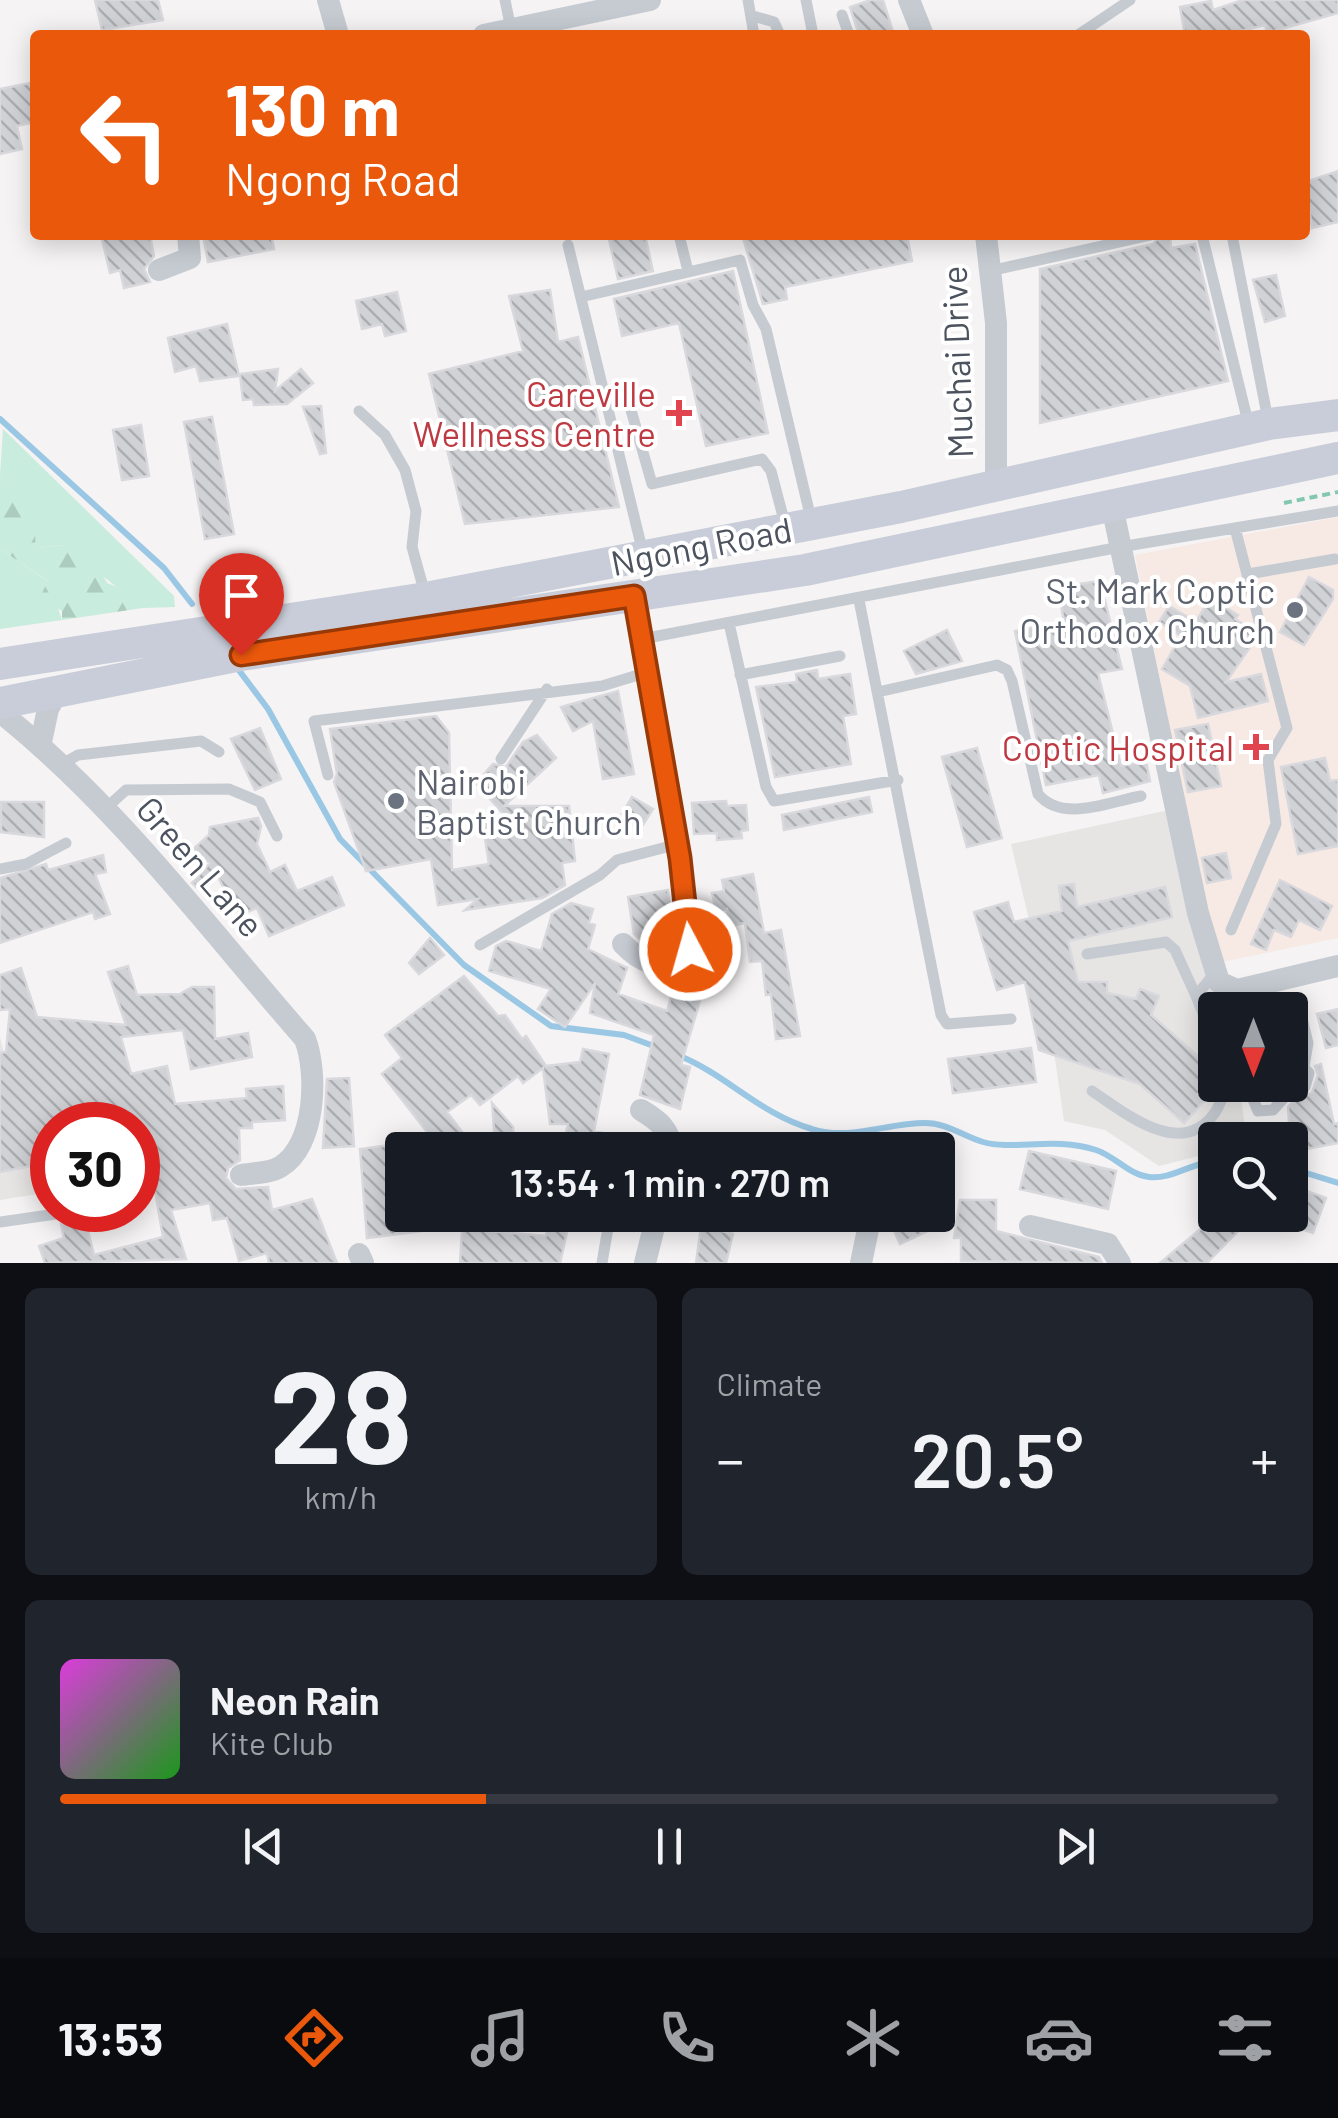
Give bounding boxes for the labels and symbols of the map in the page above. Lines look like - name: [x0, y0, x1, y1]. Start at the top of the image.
- street label: Muchai Drive: [932, 265, 980, 459]
- place label: Careville Wellness Centre: [412, 372, 656, 454]
- marker: Careville Wellness Centre: [666, 400, 692, 426]
- street label: Ngong Road: [607, 507, 795, 583]
- pin: [199, 553, 284, 656]
- place label: St. Mark Coptic Orthodox Church: [1020, 569, 1275, 651]
- marker: St. Mark Coptic Orthodox Church: [1284, 599, 1306, 621]
- place label: Coptic Hospital: [1002, 726, 1234, 768]
- marker: Coptic Hospital: [1243, 734, 1269, 760]
- place label: Nairobi Baptist Church: [416, 760, 642, 842]
- street label: Green Lane: [129, 787, 273, 945]
- marker: Nairobi Baptist Church: [385, 790, 407, 812]
- position arrow: [638, 898, 742, 1002]
- north arrow: [1198, 992, 1308, 1102]
- speed limit sign: 30: [30, 1102, 160, 1232]

